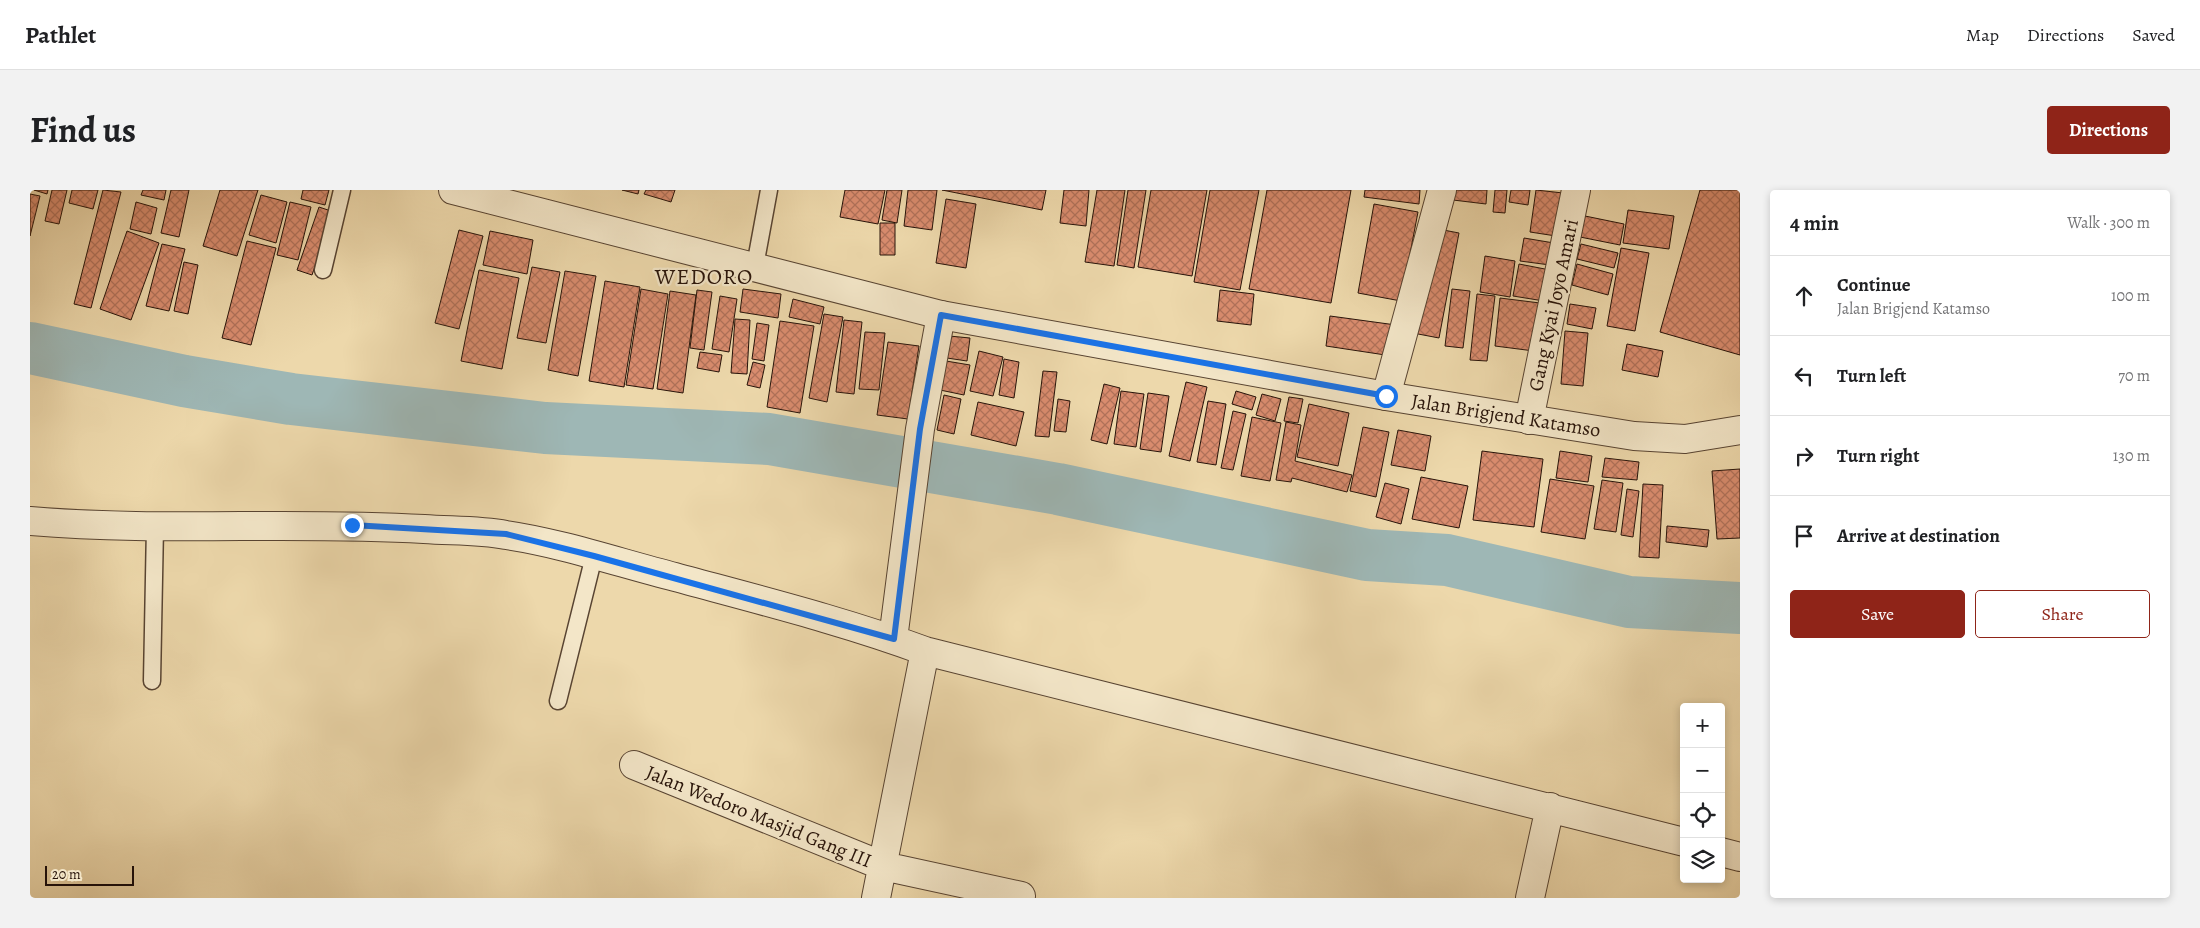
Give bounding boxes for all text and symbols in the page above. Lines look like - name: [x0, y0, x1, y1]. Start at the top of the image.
- text: Pathlet: [25, 19, 96, 51]
- text: Map: [1966, 23, 1999, 47]
- text: Directions: [2027, 23, 2104, 47]
- text: Saved: [2132, 23, 2175, 47]
- text: Find us: [30, 106, 136, 154]
- button: Directions: [2047, 106, 2170, 154]
- text: 4 min: [1790, 209, 1839, 237]
- text: Walk · 300 m: [2067, 212, 2150, 234]
- street label: Gang Kyai Joyo Amari: [1522, 217, 1585, 394]
- district label: WEDORO: [654, 262, 753, 292]
- text: Continue: [1837, 272, 1911, 298]
- icon: ahead: [1790, 282, 1818, 310]
- text: 100 m: [2111, 285, 2150, 307]
- text: Jalan Brigjend Katamso: [1837, 298, 1990, 320]
- icon: left: [1790, 362, 1818, 390]
- text: Turn left: [1837, 363, 1906, 389]
- text: 70 m: [2118, 365, 2150, 387]
- route start: [1375, 385, 1398, 408]
- street label: Jalan Brigjend Katamso: [1409, 387, 1603, 444]
- icon: right: [1790, 442, 1818, 470]
- text: Turn right: [1837, 443, 1919, 469]
- text: 130 m: [2113, 445, 2150, 467]
- route end: [341, 514, 364, 537]
- icon: arrive: [1790, 522, 1818, 550]
- text: Arrive at destination: [1837, 523, 2000, 549]
- button: Save: [1790, 590, 1965, 638]
- button: Share: [1975, 590, 2150, 638]
- map controls: [1680, 703, 1725, 883]
- button: +: [1680, 703, 1725, 748]
- button: −: [1680, 748, 1725, 793]
- street label: Jalan Wedoro Masjid Gang III: [642, 759, 876, 874]
- button: locate: [1680, 793, 1725, 838]
- button: layers: [1680, 838, 1725, 883]
- scale bar: [45, 863, 134, 886]
- text: 20 m: [52, 865, 81, 884]

